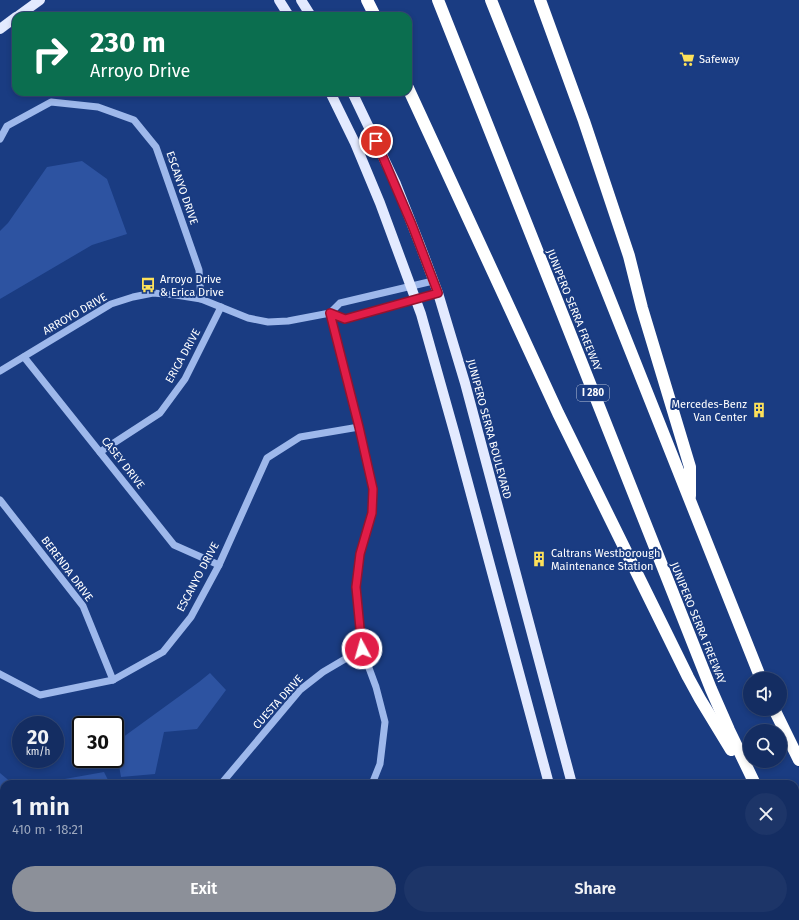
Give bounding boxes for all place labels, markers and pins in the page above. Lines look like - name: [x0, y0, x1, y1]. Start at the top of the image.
- supermarket icon: Safeway: [678, 50, 696, 68]
- place label: Safeway: [699, 53, 740, 66]
- pin: [359, 124, 393, 158]
- place label: Arroyo Drive & Erica Drive: [160, 273, 224, 299]
- bus stop icon: Arroyo Drive & Erica Drive: [139, 276, 157, 294]
- place label: Mercedes-Benz Van Center: [672, 398, 748, 424]
- building icon: Mercedes-Benz Van Center: [750, 401, 768, 419]
- place label: Caltrans Westborough Maintenance Station: [551, 547, 660, 573]
- building icon: Caltrans Westborough Maintenance Station: [530, 550, 548, 568]

